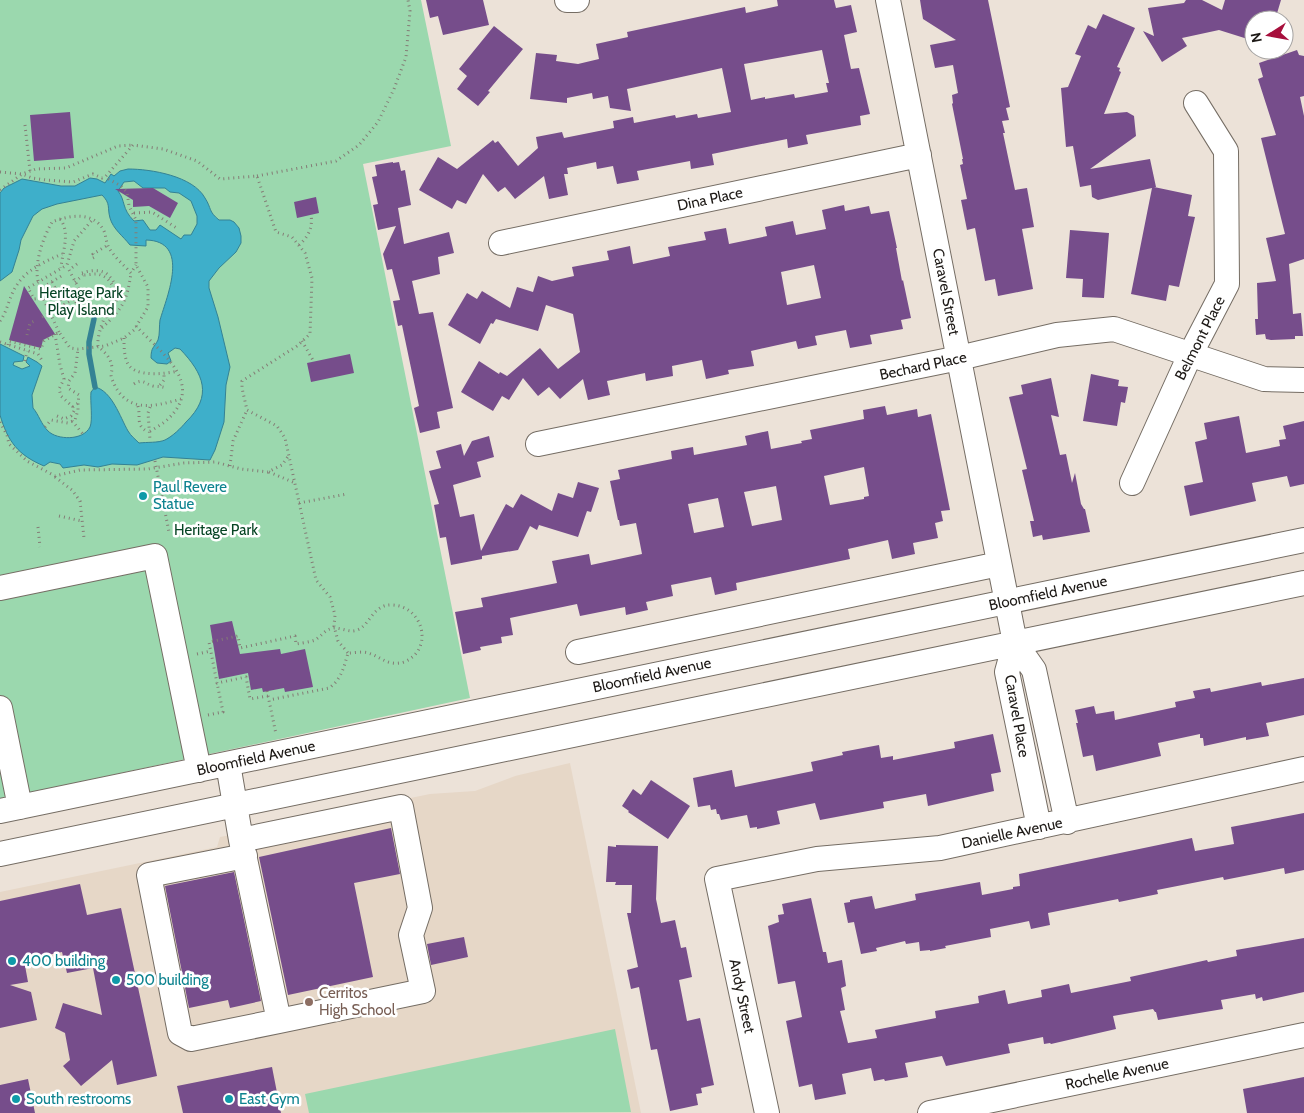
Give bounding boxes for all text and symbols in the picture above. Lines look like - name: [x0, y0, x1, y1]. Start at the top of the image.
- north arrow: [1244, 10, 1294, 60]
- text: N: [1246, 31, 1266, 44]
- street label: Dina Place: [676, 183, 745, 215]
- street label: Caravel Street: [929, 247, 963, 337]
- park label: Heritage Park Play Island: [39, 284, 123, 319]
- street label: Belmont Place: [1171, 293, 1229, 383]
- street label: Bechard Place: [878, 348, 969, 384]
- place label: Paul Revere Statue: [153, 478, 227, 513]
- marker: Paul Revere Statue: [137, 490, 149, 502]
- park label: Heritage Park: [174, 521, 258, 539]
- street label: Bloomfield Avenue: [987, 572, 1109, 614]
- street label: Bloomfield Avenue: [591, 654, 713, 696]
- street label: Caravel Place: [1001, 673, 1033, 759]
- street label: Bloomfield Avenue: [195, 737, 317, 779]
- street label: Danielle Avenue: [960, 813, 1064, 852]
- place label: 400 building: [22, 952, 106, 970]
- marker: 400 building: [6, 955, 18, 967]
- street label: Andy Street: [725, 957, 759, 1035]
- place label: 500 building: [126, 971, 209, 989]
- marker: 500 building: [110, 974, 122, 986]
- place label: Cerritos High School: [319, 984, 396, 1019]
- marker: Cerritos High School: [303, 996, 315, 1008]
- street label: Rochelle Avenue: [1064, 1054, 1171, 1094]
- place label: South restrooms: [26, 1090, 131, 1108]
- place label: East Gym: [239, 1090, 300, 1108]
- marker: South restrooms: [10, 1093, 22, 1105]
- marker: East Gym: [223, 1093, 235, 1105]

